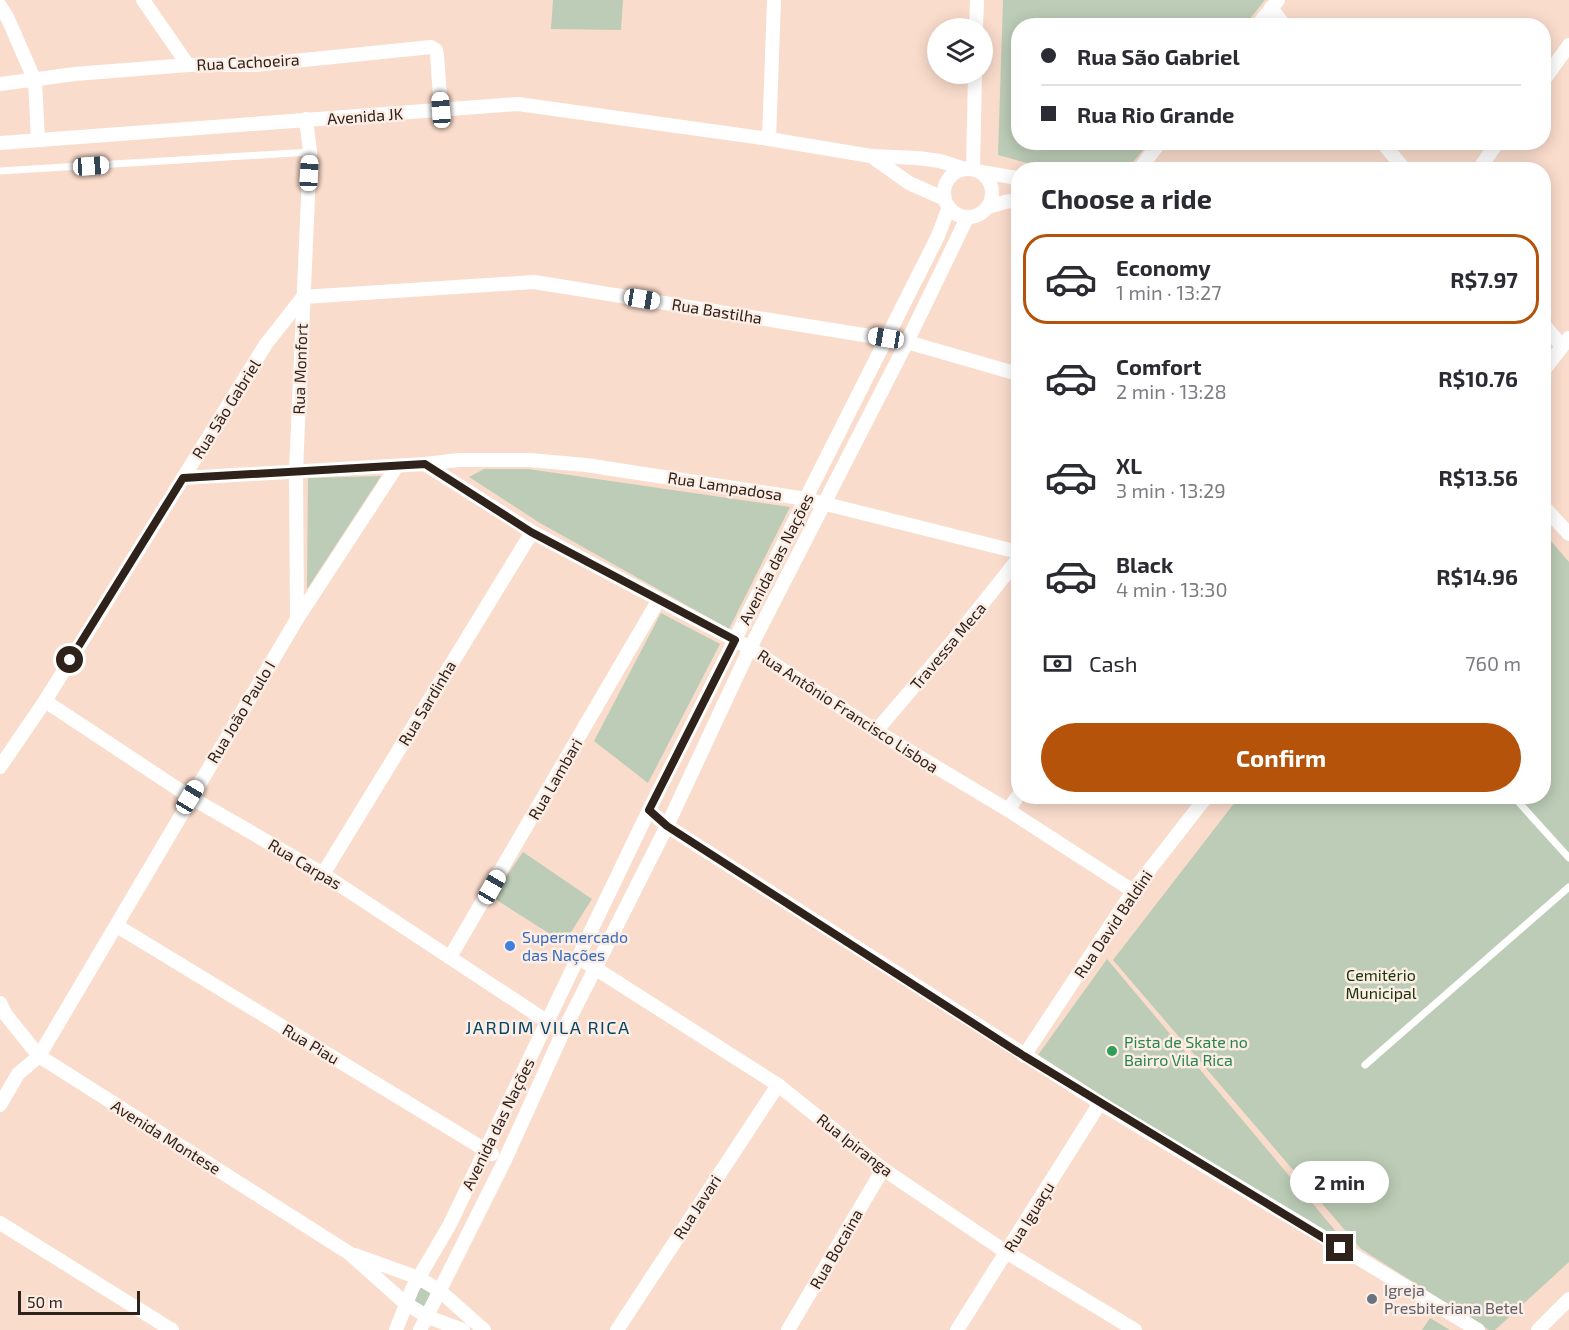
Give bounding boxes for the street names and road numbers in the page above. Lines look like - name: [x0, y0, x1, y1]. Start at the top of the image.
- street label: Rua Cachoeira: [196, 49, 300, 74]
- street label: Avenida JK: [326, 103, 404, 128]
- street label: Rua Bastilha: [671, 294, 764, 327]
- street label: Rua Monfort: [288, 323, 311, 415]
- street label: Rua São Gabriel: [187, 355, 264, 462]
- street label: Rua Lampadosa: [666, 467, 784, 504]
- street label: Avenida das Nações: [734, 490, 818, 628]
- street label: Travessa Meca: [906, 598, 990, 693]
- street label: Rua Antônio Francisco Lisboa: [754, 645, 942, 776]
- street label: Rua João Paulo I: [203, 657, 279, 766]
- street label: Rua Sardinha: [394, 657, 459, 749]
- street label: Rua Lambari: [524, 735, 585, 823]
- street label: Rua Carpas: [265, 834, 345, 893]
- street label: Rua David Baldini: [1070, 866, 1156, 981]
- street label: Rua Piau: [279, 1019, 343, 1068]
- street label: Avenida das Nações: [457, 1055, 539, 1193]
- street label: Avenida Montese: [108, 1095, 224, 1178]
- street label: Rua Ipiranga: [814, 1109, 897, 1180]
- street label: Rua Javari: [669, 1171, 724, 1242]
- street label: Rua Iguaçu: [999, 1178, 1059, 1256]
- street label: Rua Bocaina: [805, 1205, 866, 1292]

